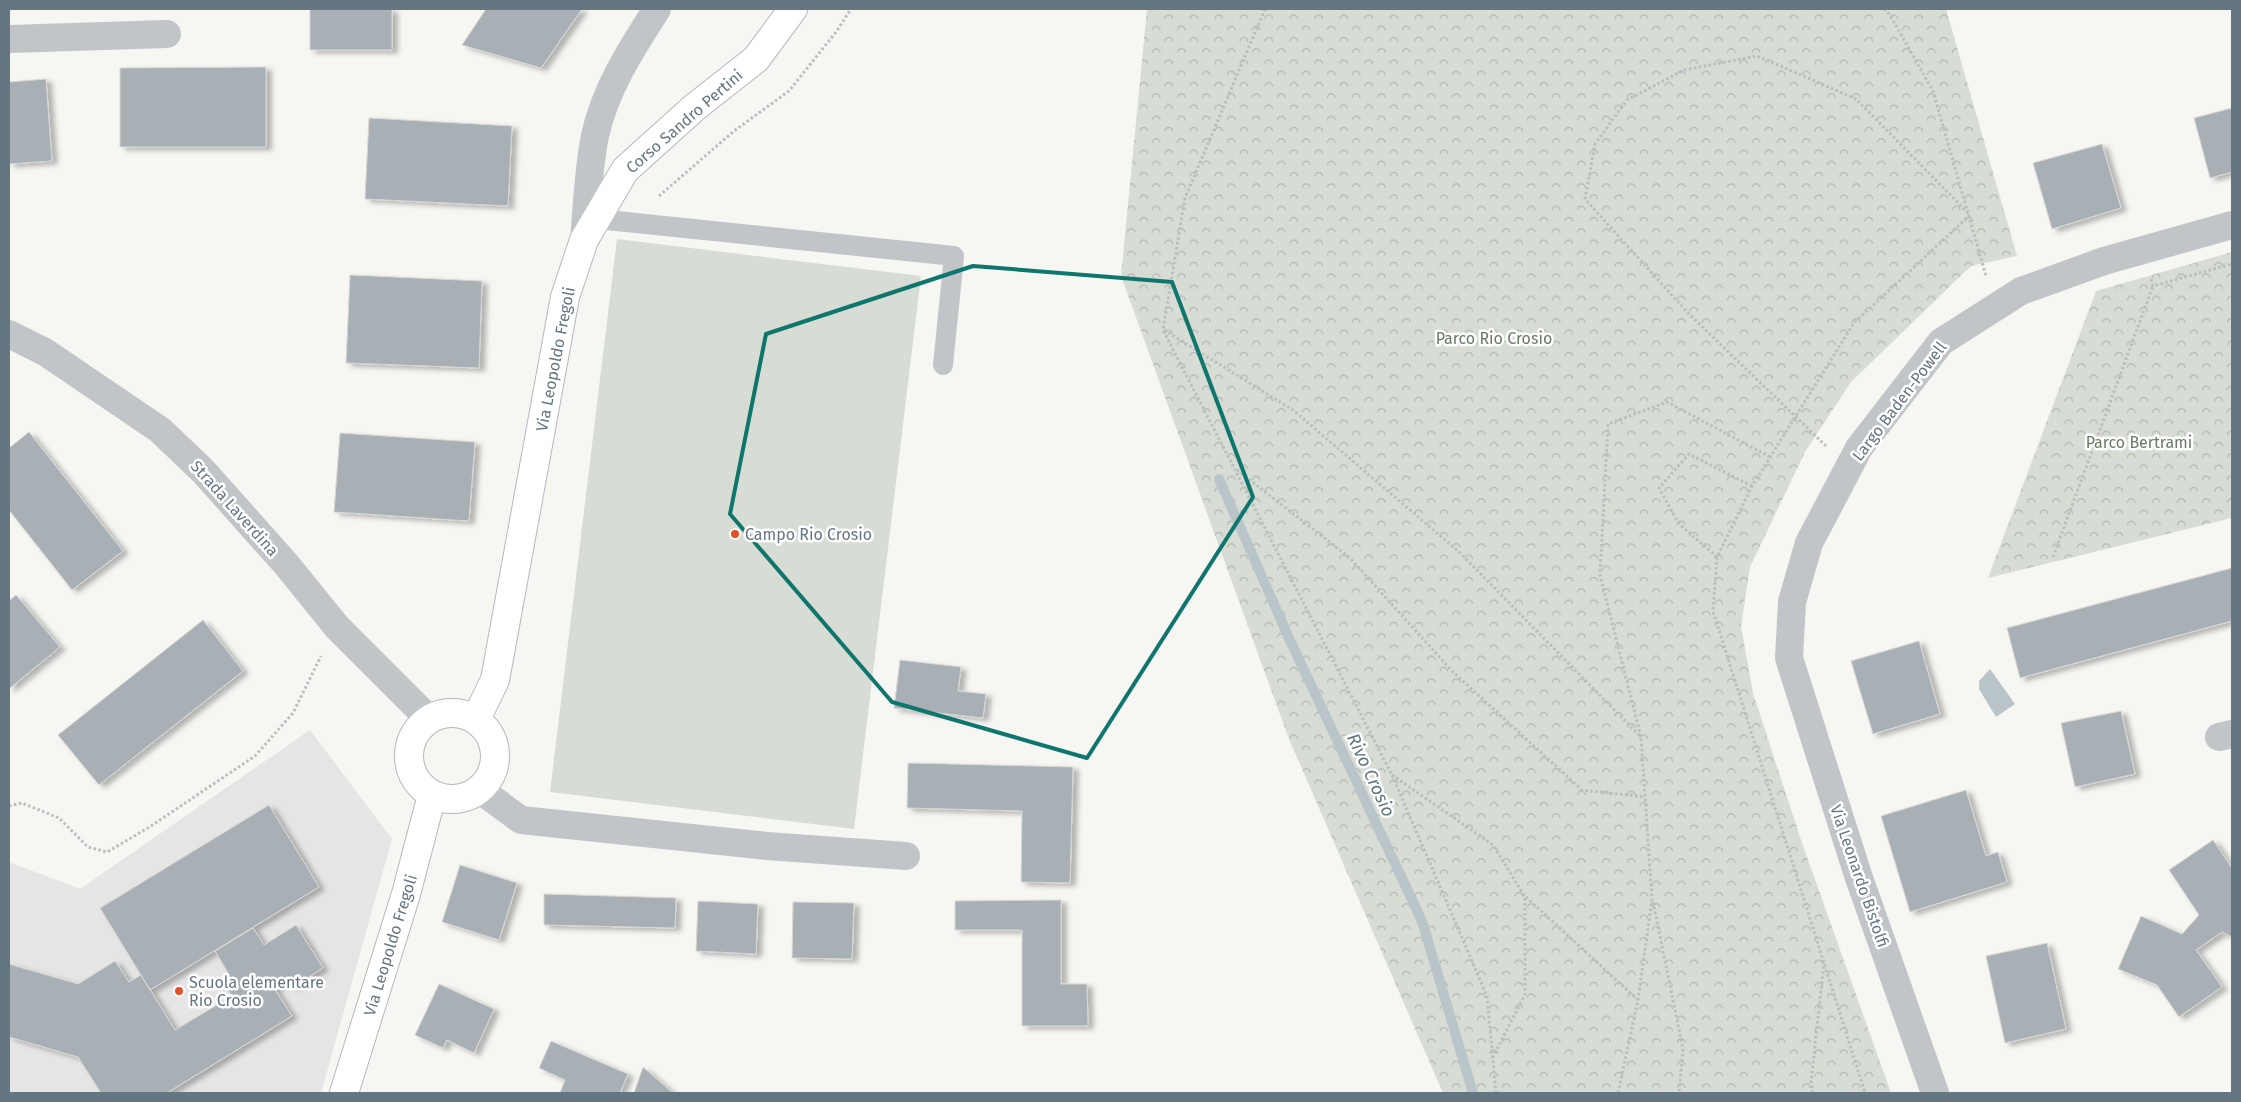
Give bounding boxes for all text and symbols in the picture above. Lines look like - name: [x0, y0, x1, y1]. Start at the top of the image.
- street label: Corso Sandro Pertini: [622, 65, 747, 177]
- street label: Via Leopoldo Fregoli: [532, 285, 579, 433]
- park label: Parco Rio Crosio: [1436, 329, 1552, 348]
- street label: Largo Baden-Powell: [1848, 338, 1951, 465]
- park label: Parco Bertrami: [2086, 433, 2192, 452]
- street label: Strada Laverdina: [187, 457, 283, 560]
- place label: Campo Rio Crosio: [745, 525, 872, 544]
- marker: Campo Rio Crosio: [729, 528, 741, 540]
- water label: Rivo Crosio: [1342, 730, 1400, 820]
- street label: Via Leonardo Bistolfi: [1826, 802, 1893, 950]
- street label: Via Leopoldo Fregoli: [360, 872, 421, 1018]
- place label: Scuola elementare Rio Crosio: [189, 973, 324, 1010]
- marker: Scuola elementare Rio Crosio: [173, 985, 185, 997]

